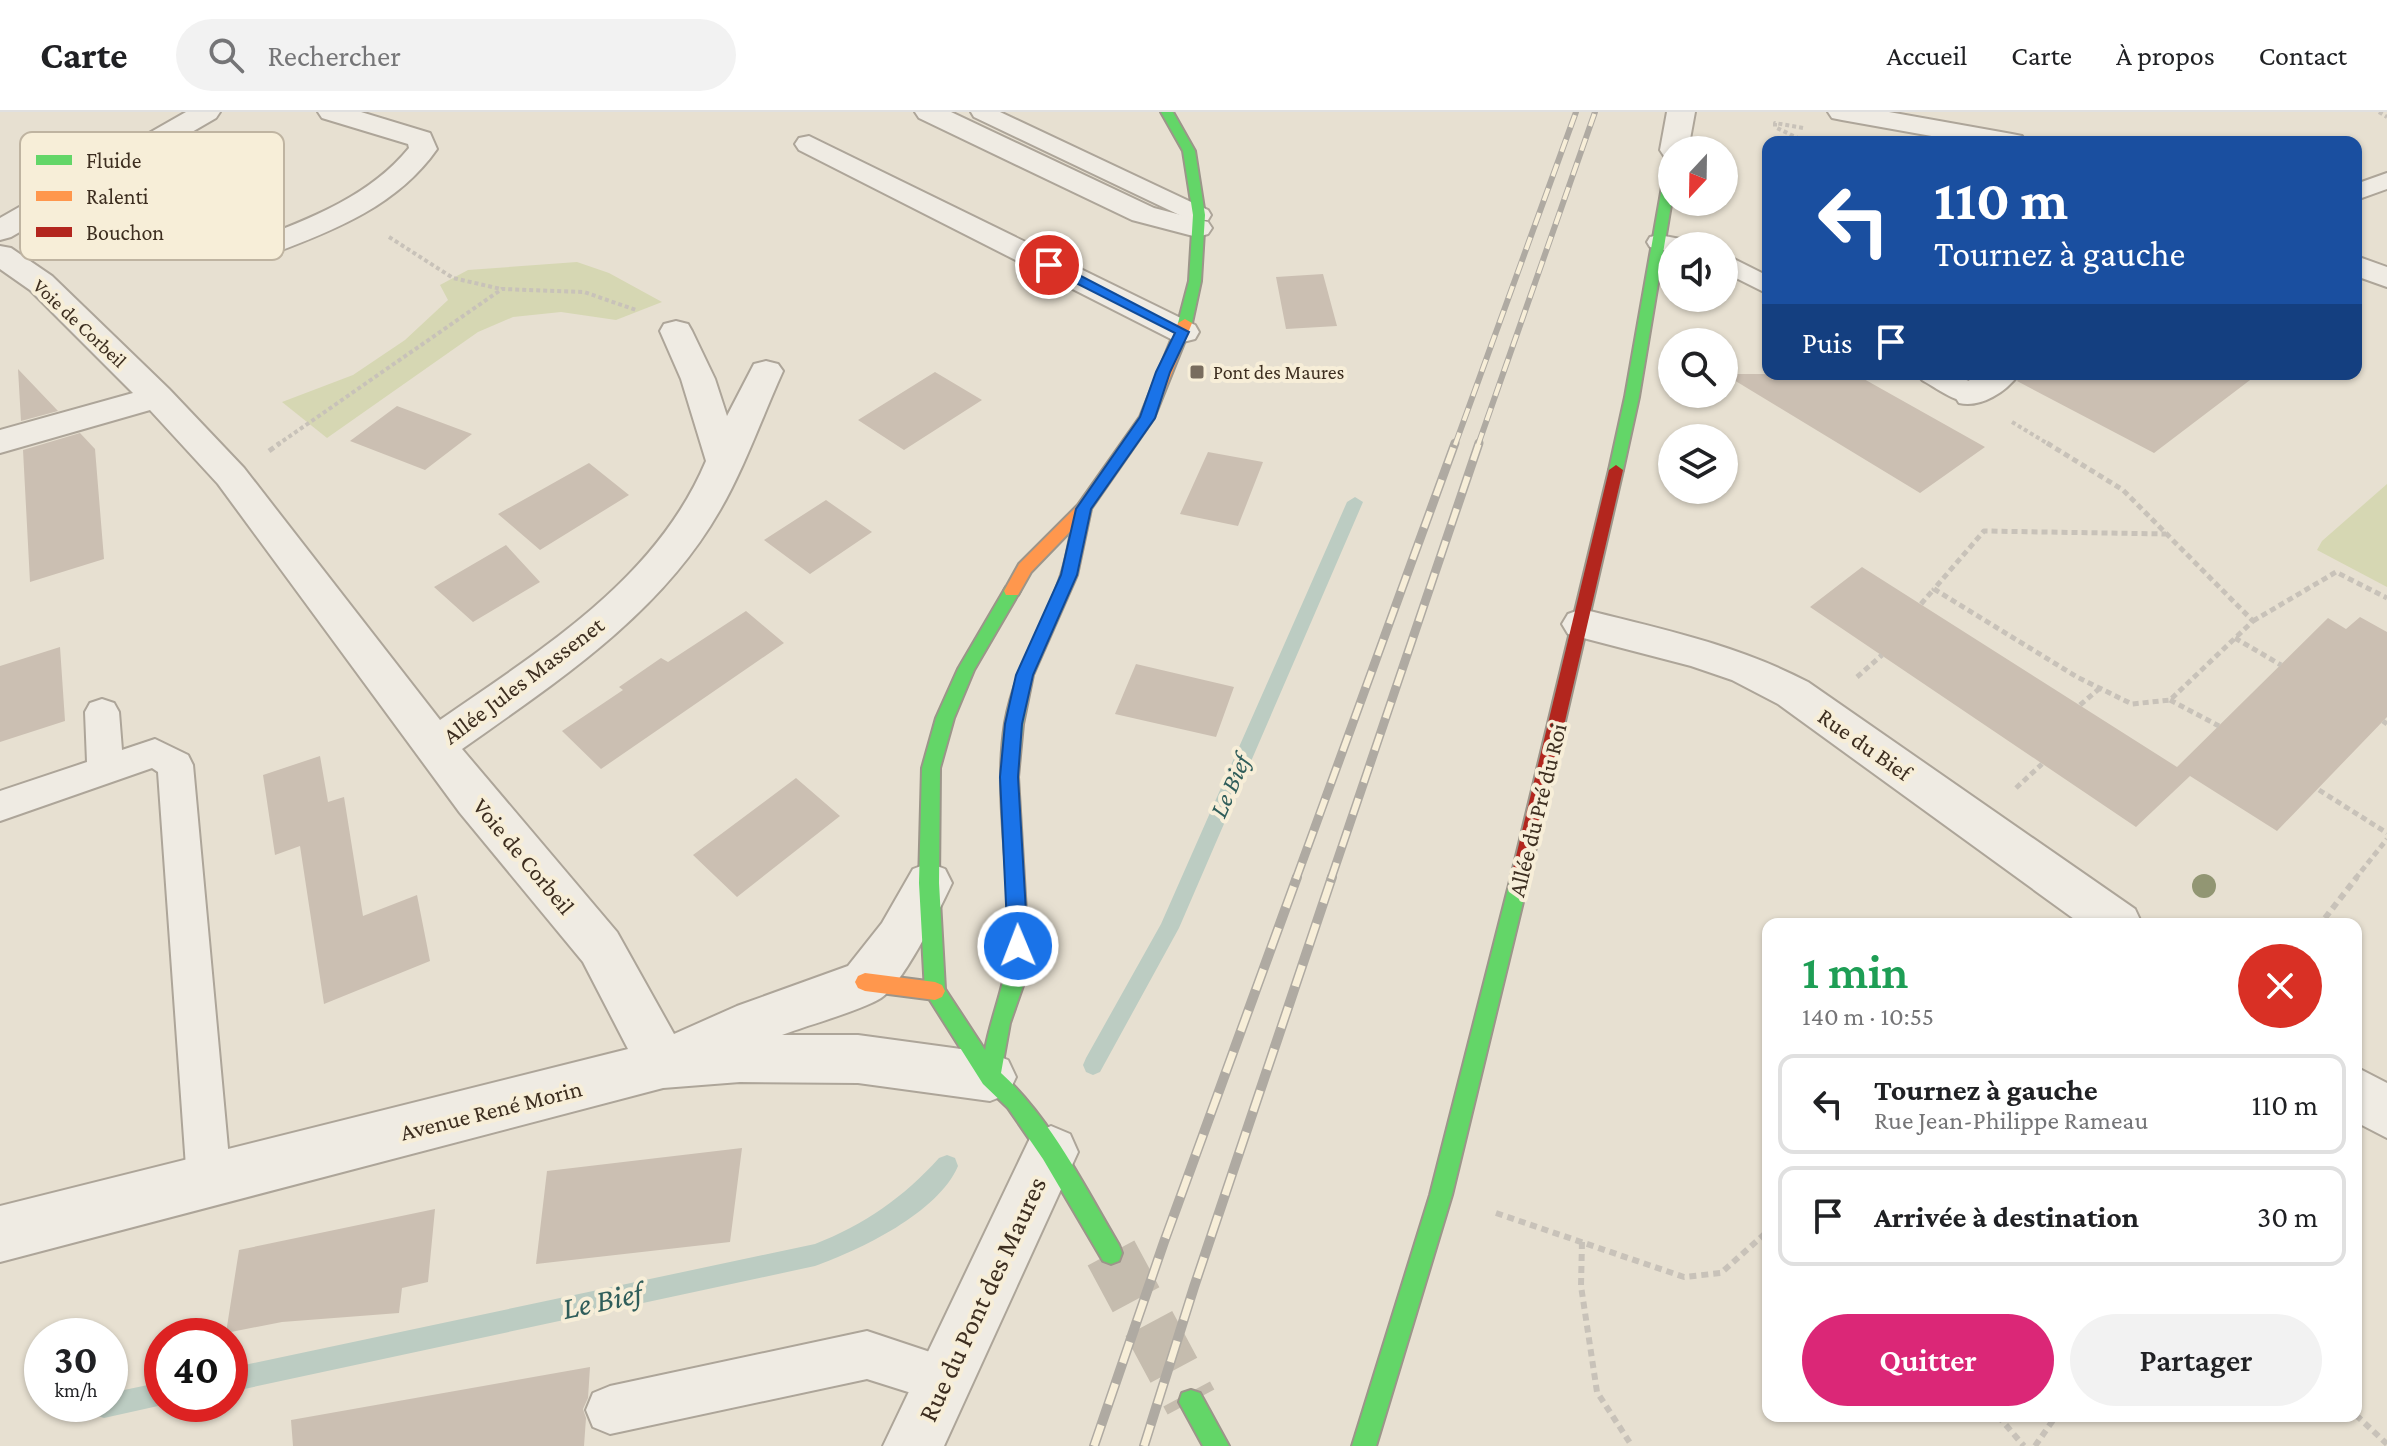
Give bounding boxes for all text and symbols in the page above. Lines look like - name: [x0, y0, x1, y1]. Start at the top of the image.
- search box: [176, 19, 736, 91]
- icon: search: [204, 33, 248, 77]
- text: Carte: [40, 34, 128, 76]
- text: Rechercher: [268, 39, 401, 72]
- text: Accueil: [1887, 40, 1967, 71]
- text: Carte: [2011, 40, 2072, 71]
- text: À propos: [2116, 40, 2215, 71]
- text: Contact: [2259, 40, 2347, 71]
- legend: [20, 132, 284, 260]
- north arrow: [1658, 136, 1738, 216]
- map controls: [1658, 136, 1738, 504]
- text: Fluide: [86, 148, 141, 173]
- icon: left: [1802, 168, 1906, 272]
- text: 110 m: [1934, 169, 2068, 231]
- text: Ralenti: [86, 184, 149, 209]
- text: Bouchon: [86, 220, 164, 245]
- pin: [1015, 231, 1083, 299]
- button: sound: [1658, 232, 1738, 312]
- text: Tournez à gauche: [1934, 234, 2185, 274]
- icon: arrive: [1027, 243, 1071, 287]
- street label: Voie de Corbeil: [29, 274, 131, 372]
- icon: arrive: [1869, 320, 1913, 364]
- text: Puis: [1802, 326, 1853, 359]
- button: search: [1658, 328, 1738, 408]
- place label: Pont des Maures: [1213, 361, 1345, 383]
- marker: Pont des Maures: [1188, 363, 1206, 381]
- button: layers: [1658, 424, 1738, 504]
- street label: Allée Jules Massenet: [437, 610, 610, 749]
- street label: Rue du Bief: [1813, 702, 1918, 787]
- street label: Allée du Pré du Roi: [1502, 720, 1572, 900]
- water label: Le Bief: [1203, 747, 1258, 822]
- street label: Voie de Corbeil: [468, 792, 580, 920]
- position arrow: [976, 904, 1060, 988]
- button: close: [2238, 944, 2322, 1028]
- text: 1 min: [1802, 945, 1909, 998]
- text: 140 m · 10:55: [1802, 1002, 1934, 1031]
- text: Tournez à gauche: [1874, 1073, 2098, 1106]
- street label: Avenue René Morin: [397, 1074, 585, 1146]
- icon: left: [1806, 1082, 1850, 1126]
- text: 110 m: [2251, 1088, 2318, 1121]
- text: Rue Jean-Philippe Rameau: [1874, 1106, 2148, 1135]
- street label: Rue du Pont des Maures: [912, 1172, 1052, 1426]
- icon: arrive: [1806, 1194, 1850, 1238]
- text: Arrivée à destination: [1874, 1200, 2139, 1233]
- text: 30 m: [2257, 1200, 2318, 1233]
- water label: Le Bief: [559, 1273, 650, 1326]
- button: Quitter: [1802, 1314, 2054, 1406]
- button: Partager: [2070, 1314, 2322, 1406]
- speed limit sign: 40: [144, 1318, 248, 1422]
- text: 30: [54, 1337, 98, 1382]
- text: km/h: [54, 1379, 98, 1401]

